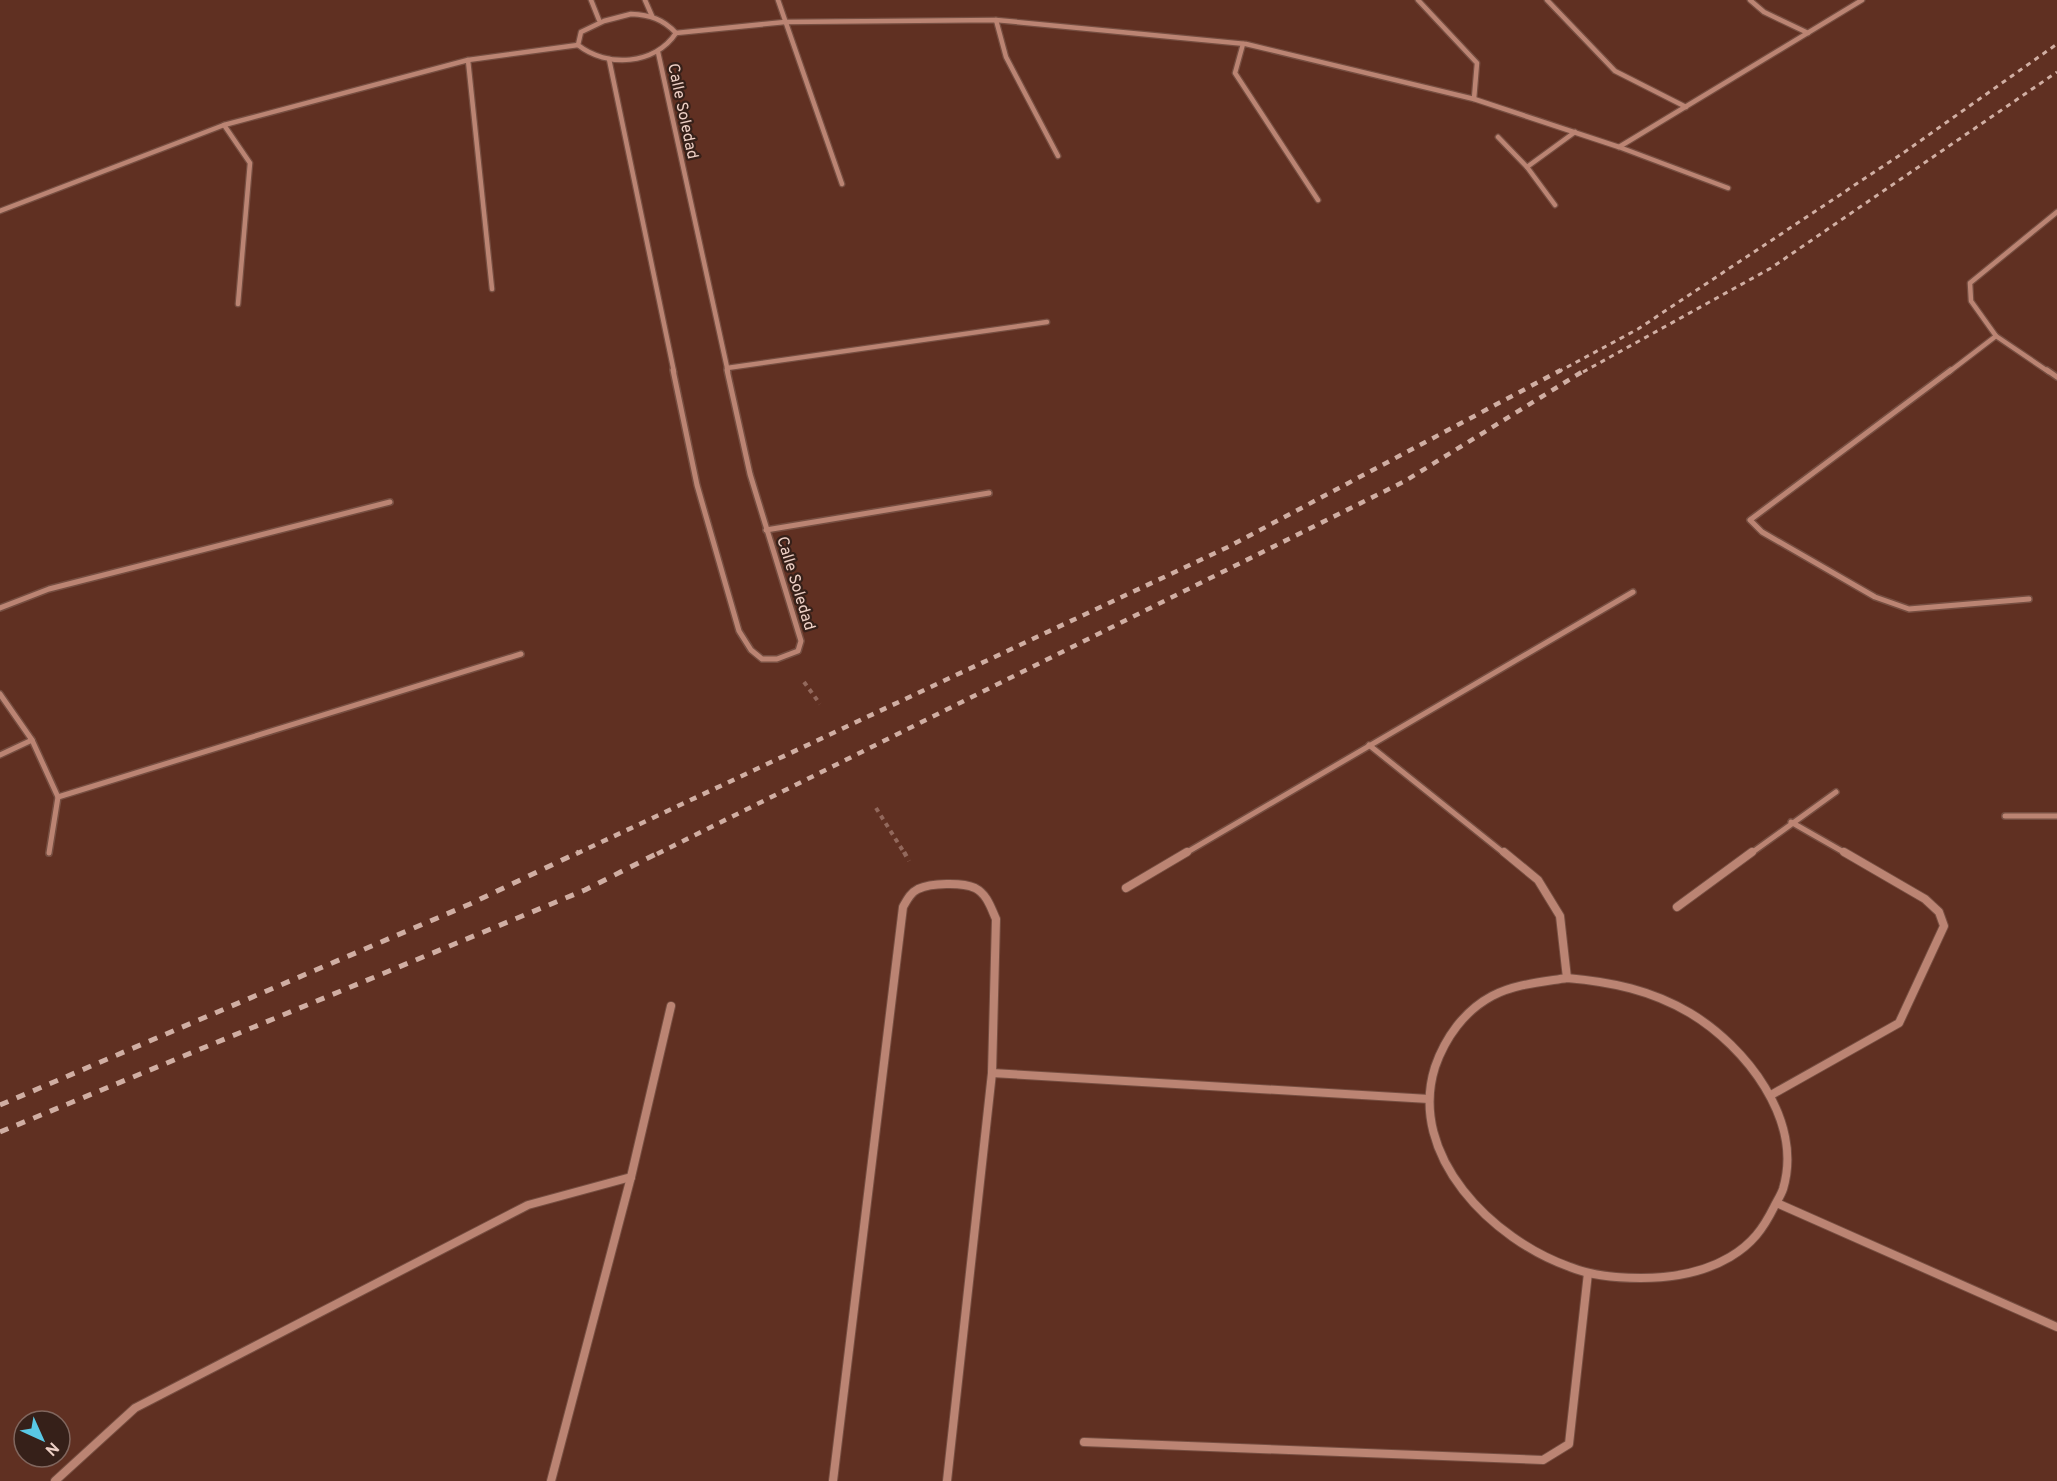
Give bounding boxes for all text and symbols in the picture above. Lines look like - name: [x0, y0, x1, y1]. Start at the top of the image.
- street label: Calle Soledad: [662, 62, 702, 161]
- street label: Calle Soledad: [771, 534, 819, 633]
- north arrow: [12, 1409, 72, 1469]
- text: N: [40, 1437, 62, 1459]

